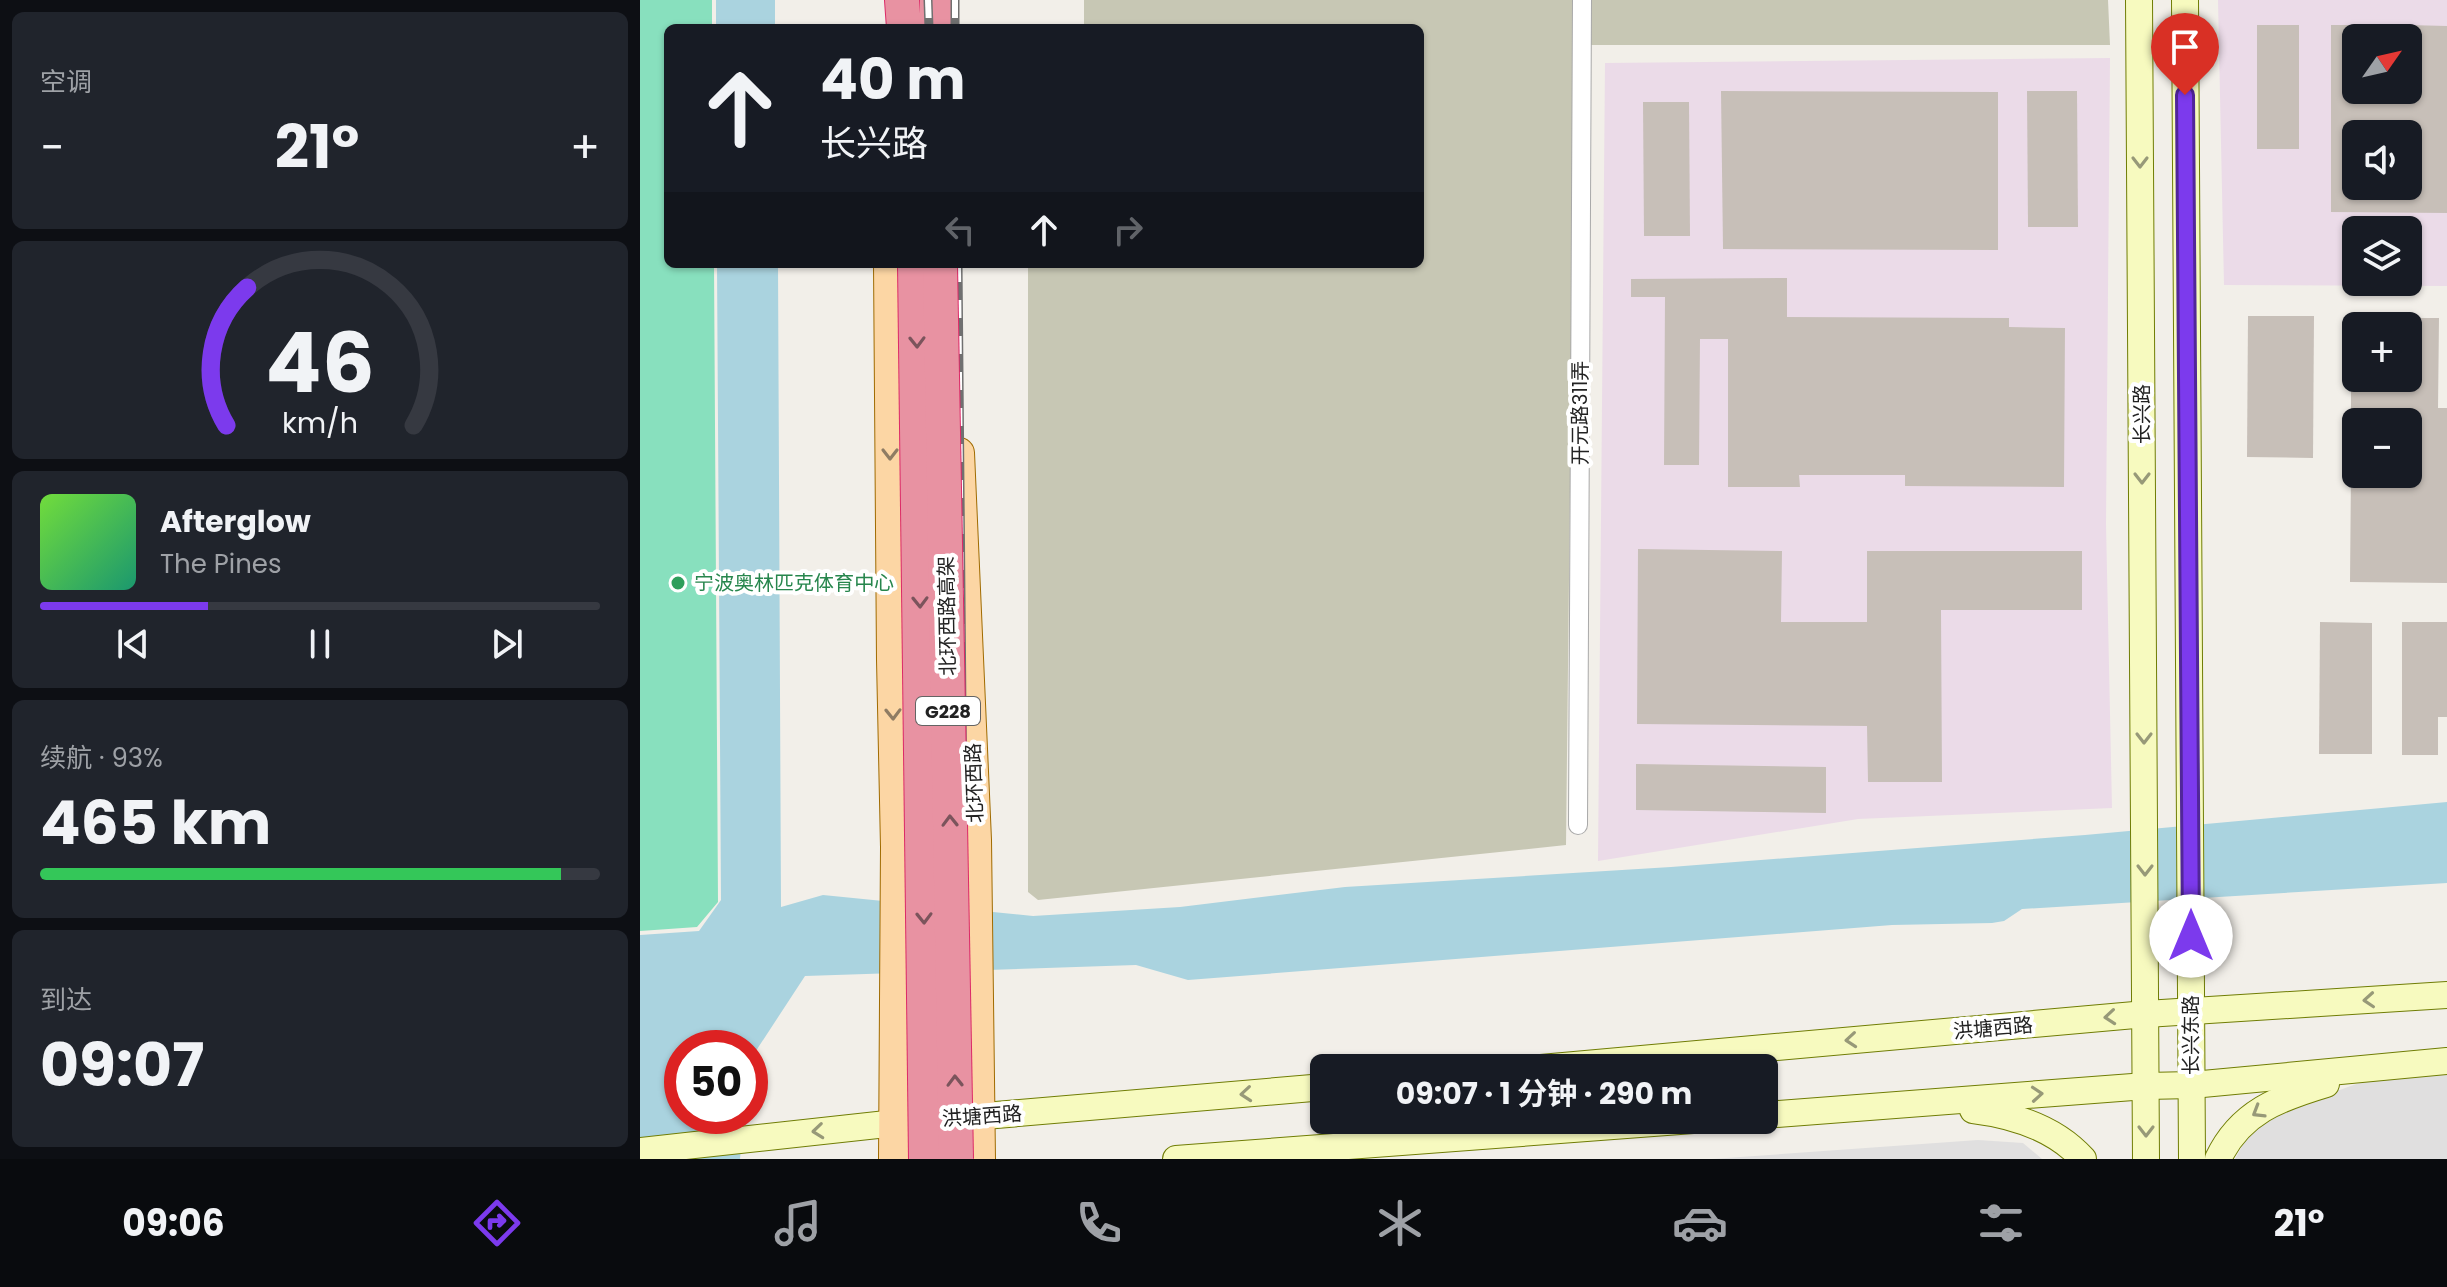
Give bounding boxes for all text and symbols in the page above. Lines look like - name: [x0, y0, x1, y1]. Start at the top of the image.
- pin: [2151, 13, 2219, 95]
- north arrow: [2342, 24, 2422, 104]
- map controls: [2342, 24, 2422, 488]
- icon: arrive: [2163, 25, 2207, 69]
- text: 40 m: [820, 40, 966, 119]
- icon: ahead: [688, 56, 792, 160]
- text: 空调: [40, 64, 92, 100]
- text: 21°: [275, 105, 359, 189]
- text: −: [40, 117, 64, 178]
- text: +: [570, 117, 600, 178]
- text: 长兴路: [820, 118, 928, 169]
- button: sound: [2342, 120, 2422, 200]
- one-way arrow: [2132, 156, 2149, 169]
- icon: left: [938, 208, 982, 252]
- icon: ahead: [1022, 208, 1066, 252]
- icon: right: [1106, 208, 1150, 252]
- button: layers: [2342, 216, 2422, 296]
- text: 46: [265, 305, 375, 421]
- button: +: [2342, 312, 2422, 392]
- one-way arrow: [908, 336, 926, 349]
- street label: 开元路311弄: [1566, 361, 1594, 465]
- street label: 长兴路: [2128, 384, 2156, 444]
- text: km/h: [282, 403, 358, 443]
- button: −: [2342, 408, 2422, 488]
- one-way arrow: [881, 448, 899, 461]
- one-way arrow: [2134, 472, 2151, 485]
- text: Afterglow: [160, 500, 311, 543]
- text: The Pines: [160, 546, 282, 582]
- street label: 北环西路高架: [932, 556, 962, 676]
- place label: 宁波奥林匹克体育中心: [694, 569, 894, 597]
- marker: 宁波奥林匹克体育中心: [669, 574, 687, 592]
- one-way arrow: [911, 596, 929, 609]
- icon: previous: [111, 622, 155, 666]
- icon: pause: [298, 622, 342, 666]
- icon: next: [485, 622, 529, 666]
- road number: G228: [916, 697, 980, 725]
- one-way arrow: [884, 708, 902, 721]
- one-way arrow: [2135, 732, 2153, 745]
- text: 续航 · 93%: [40, 740, 163, 776]
- street label: 北环西路: [959, 743, 989, 823]
- text: 465 km: [40, 781, 271, 865]
- one-way arrow: [942, 814, 959, 827]
- one-way arrow: [2136, 864, 2154, 877]
- position arrow: [2149, 894, 2233, 978]
- one-way arrow: [915, 912, 932, 925]
- text: 到达: [40, 982, 92, 1018]
- one-way arrow: [2362, 991, 2375, 1008]
- street label: 长兴东路: [2177, 995, 2205, 1075]
- one-way arrow: [2103, 1009, 2116, 1026]
- street label: 洪塘西路: [1952, 1011, 2034, 1045]
- text: 09:07: [40, 1023, 204, 1107]
- speed limit sign: 50: [664, 1030, 768, 1134]
- one-way arrow: [1844, 1032, 1857, 1049]
- text: 09:07 · 1 分钟 · 290 m: [1396, 1072, 1692, 1115]
- one-way arrow: [946, 1074, 964, 1087]
- one-way arrow: [1239, 1085, 1252, 1102]
- one-way arrow: [2031, 1086, 2044, 1103]
- street label: 洪塘西路: [941, 1099, 1023, 1133]
- one-way arrow: [2252, 1103, 2266, 1118]
- one-way arrow: [811, 1122, 824, 1139]
- one-way arrow: [2137, 1125, 2155, 1138]
- icon: directions: [469, 1195, 525, 1251]
- icon: music: [770, 1195, 826, 1251]
- icon: phone: [1071, 1195, 1127, 1251]
- icon: climate: [1372, 1195, 1428, 1251]
- icon: car: [1672, 1195, 1728, 1251]
- icon: filters: [1973, 1195, 2029, 1251]
- text: 09:06: [122, 1198, 225, 1249]
- text: 21°: [2274, 1198, 2325, 1249]

